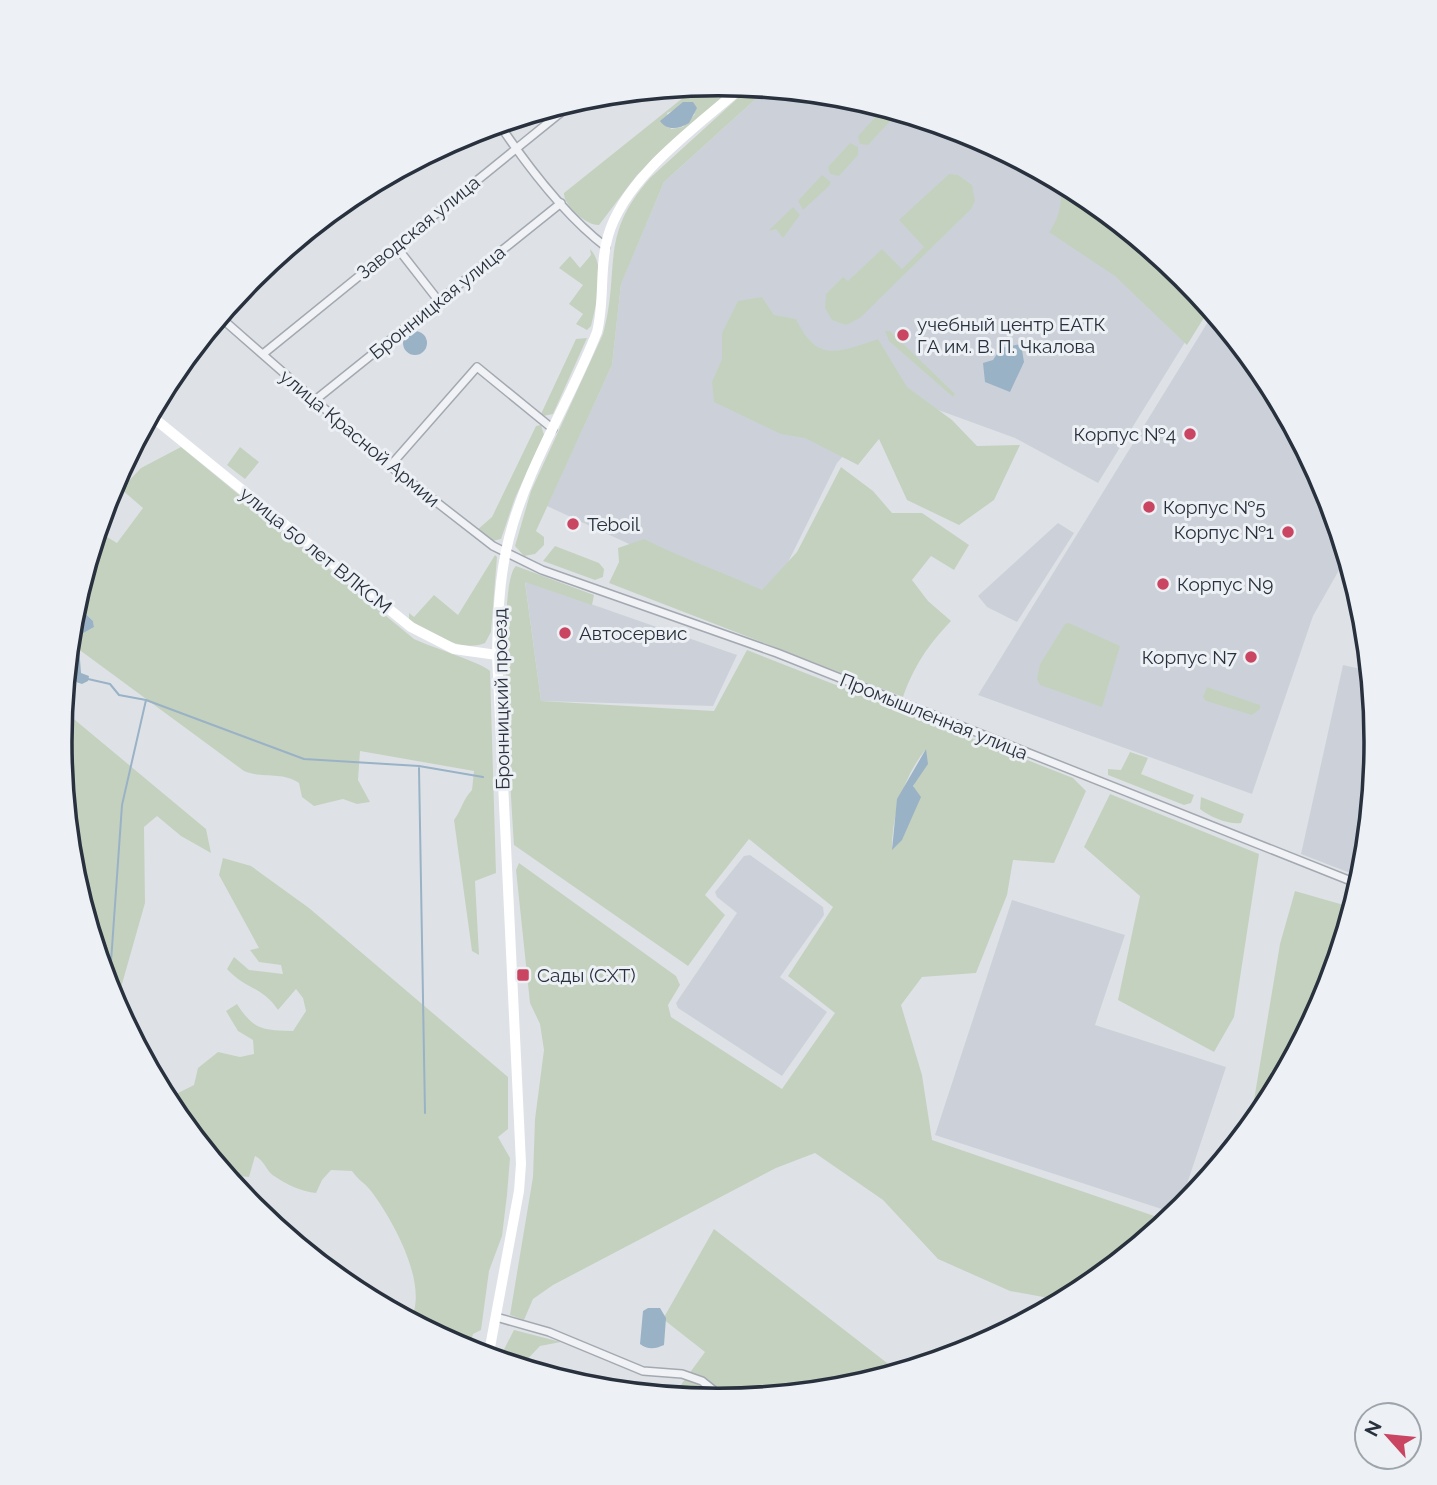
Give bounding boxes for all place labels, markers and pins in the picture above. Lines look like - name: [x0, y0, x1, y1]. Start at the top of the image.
- place label: учебный центр ЕАТК ГА им. В. П. Чкалова: [917, 313, 1106, 357]
- marker: учебный центр ЕАТК ГА им. В. П. Чкалова: [895, 327, 911, 343]
- place label: Корпус №4: [1073, 423, 1176, 445]
- marker: Корпус №4: [1182, 426, 1198, 442]
- place label: Корпус №5: [1163, 496, 1266, 518]
- marker: Корпус №5: [1141, 499, 1157, 515]
- place label: Teboil: [587, 513, 641, 535]
- marker: Teboil: [565, 516, 581, 532]
- place label: Корпус №1: [1174, 521, 1274, 543]
- marker: Корпус №1: [1280, 524, 1296, 540]
- place label: Корпус N9: [1177, 573, 1273, 595]
- marker: Корпус N9: [1155, 576, 1171, 592]
- place label: Автосервис: [579, 622, 687, 644]
- marker: Автосервис: [557, 625, 573, 641]
- place label: Корпус N7: [1142, 646, 1237, 668]
- marker: Корпус N7: [1243, 649, 1259, 665]
- place label: Сады (СХТ): [537, 964, 636, 986]
- marker: Сады (СХТ): [515, 967, 531, 983]

